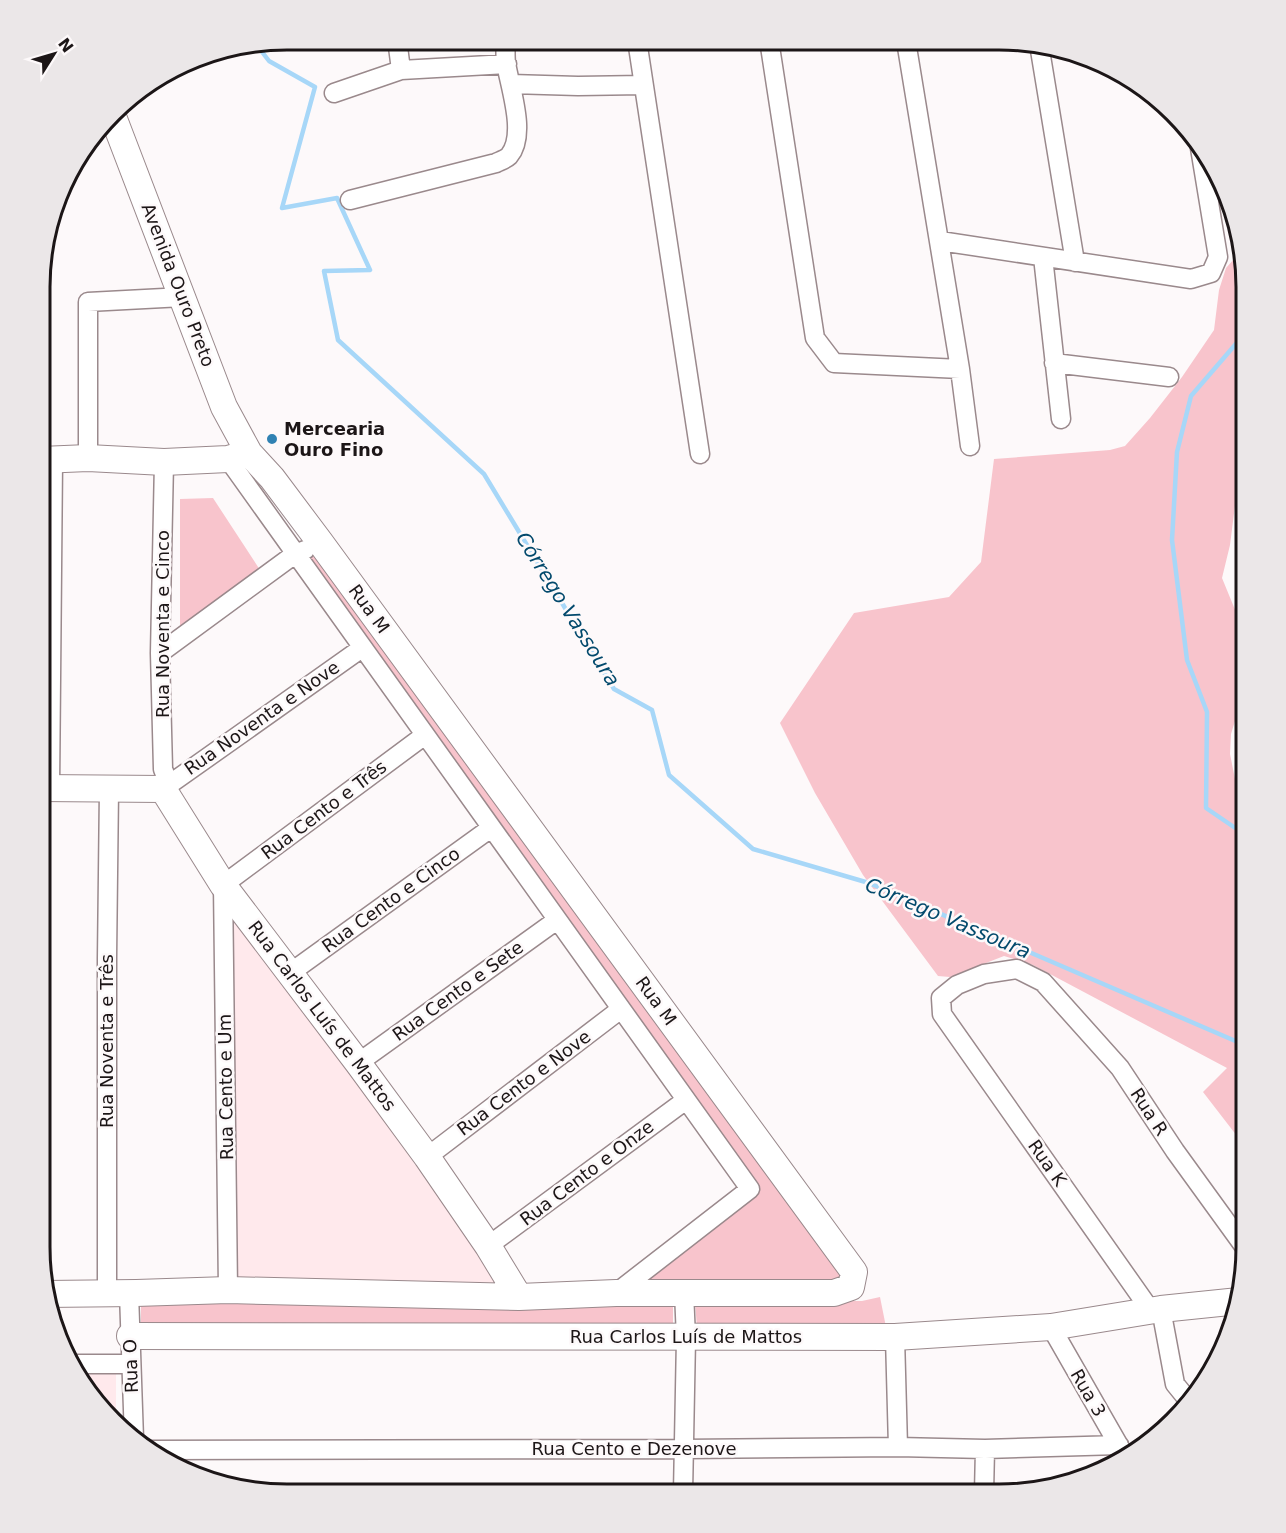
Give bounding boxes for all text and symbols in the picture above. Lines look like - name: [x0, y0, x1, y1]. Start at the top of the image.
- north arrow: [24, 24, 84, 84]
- text: N: [54, 34, 77, 56]
- street label: Avenida Ouro Preto: [138, 200, 219, 370]
- place label: Mercearia Ouro Fino: [284, 418, 385, 460]
- marker: Mercearia Ouro Fino: [265, 432, 279, 446]
- water label: Córrego Vassoura: [511, 528, 625, 690]
- street label: Rua Noventa e Cinco: [152, 530, 173, 718]
- street label: Rua M: [345, 580, 394, 637]
- street label: Rua Noventa e Nove: [180, 656, 343, 779]
- street label: Rua Cento e Três: [257, 756, 390, 864]
- street label: Rua Cento e Cinco: [318, 842, 464, 957]
- water label: Córrego Vassoura: [862, 872, 1034, 964]
- street label: Rua Carlos Luís de Mattos: [244, 917, 401, 1115]
- street label: Rua Cento e Sete: [388, 936, 527, 1045]
- street label: Rua Noventa e Três: [96, 954, 117, 1128]
- street label: Rua M: [632, 972, 681, 1029]
- street label: Rua Cento e Um: [214, 1014, 237, 1160]
- street label: Rua Cento e Nove: [453, 1026, 595, 1140]
- street label: Rua R: [1126, 1084, 1172, 1139]
- street label: Rua Cento e Onze: [516, 1116, 658, 1230]
- street label: Rua K: [1024, 1136, 1072, 1191]
- street label: Rua Carlos Luís de Mattos: [570, 1326, 802, 1347]
- street label: Rua O: [119, 1339, 142, 1393]
- street label: Rua 3: [1067, 1365, 1110, 1420]
- street label: Rua Cento e Dezenove: [531, 1438, 737, 1459]

